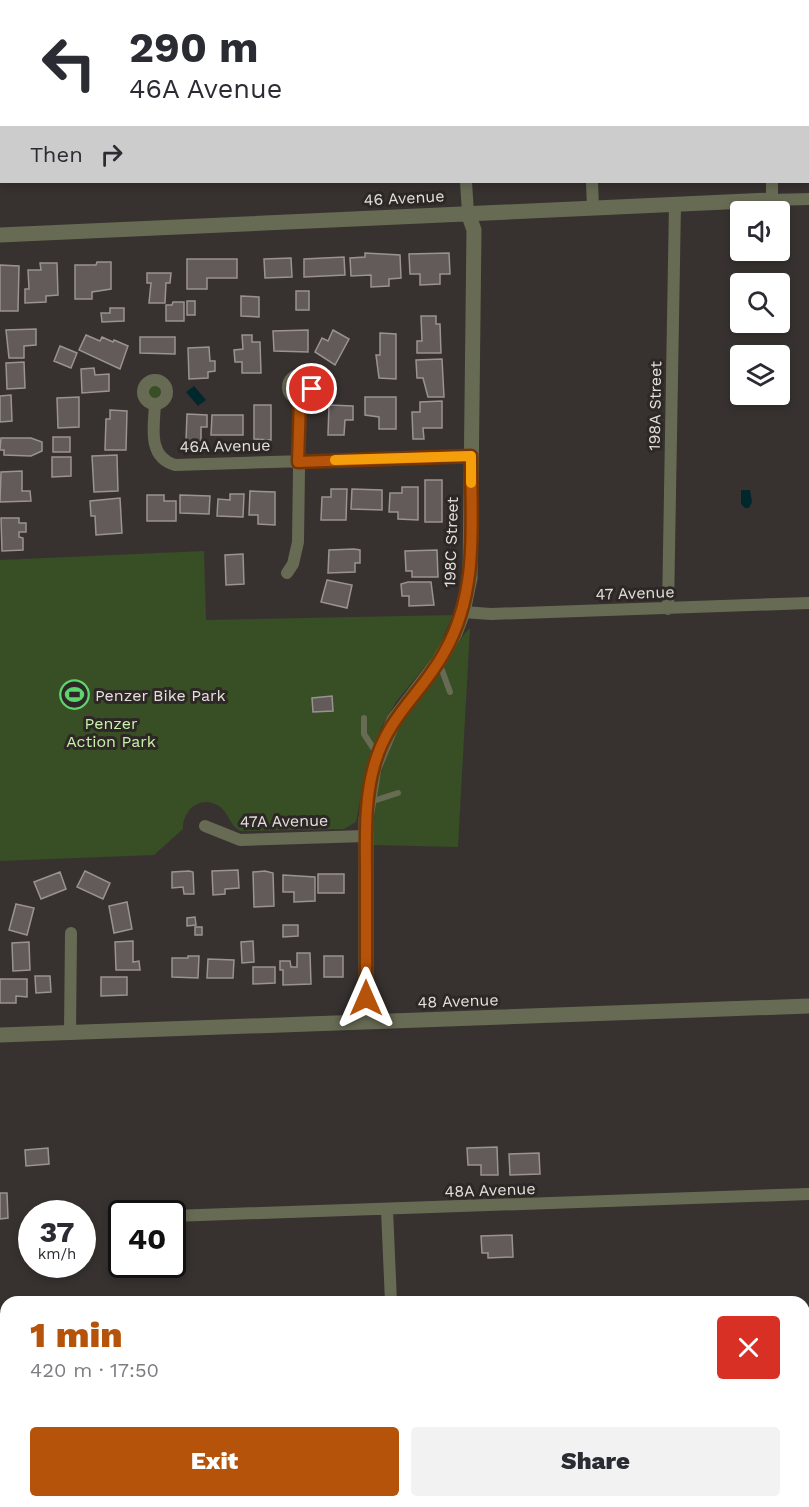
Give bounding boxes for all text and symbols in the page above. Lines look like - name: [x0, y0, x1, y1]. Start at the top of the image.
- text: 290 m: [129, 23, 259, 72]
- icon: left: [30, 24, 108, 102]
- text: 46A Avenue: [129, 73, 282, 105]
- icon: right: [95, 138, 128, 171]
- text: Then: [30, 142, 83, 167]
- street label: 46 Avenue: [363, 186, 445, 210]
- map controls: [730, 201, 790, 405]
- button: sound: [730, 201, 790, 261]
- button: search: [730, 273, 790, 333]
- button: layers: [730, 345, 790, 405]
- street label: 198A Street: [645, 361, 665, 451]
- pin: [286, 363, 337, 414]
- icon: arrive: [295, 372, 328, 405]
- street label: 46A Avenue: [179, 436, 271, 456]
- street label: 198C Street: [440, 496, 462, 588]
- street label: 47 Avenue: [595, 582, 675, 604]
- sports icon: Penzer Bike Park: [58, 679, 90, 711]
- place label: Penzer Bike Park: [95, 686, 226, 705]
- park label: Penzer Action Park: [66, 714, 156, 751]
- street label: 47A Avenue: [240, 811, 328, 831]
- position arrow: [334, 966, 398, 1030]
- street label: 48 Avenue: [417, 990, 499, 1012]
- street label: 48A Avenue: [444, 1179, 536, 1201]
- speed limit sign: 40: [108, 1200, 186, 1278]
- text: 37: [39, 1214, 75, 1249]
- text: km/h: [38, 1245, 76, 1263]
- text: 1 min: [30, 1314, 123, 1356]
- button: close: [717, 1316, 780, 1379]
- text: 420 m · 17:50: [30, 1358, 159, 1382]
- button: Exit: [30, 1427, 399, 1496]
- button: Share: [411, 1427, 780, 1496]

